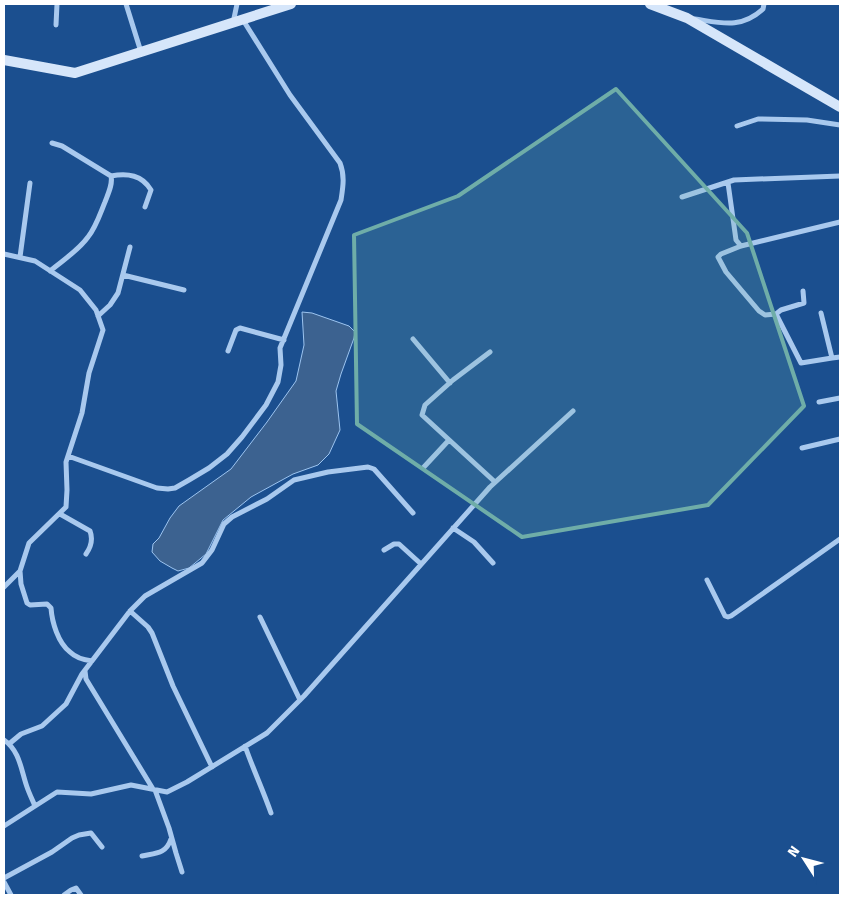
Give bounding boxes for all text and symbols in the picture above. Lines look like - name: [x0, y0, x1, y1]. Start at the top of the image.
- north arrow: [779, 834, 829, 884]
- text: N: [784, 843, 803, 860]

